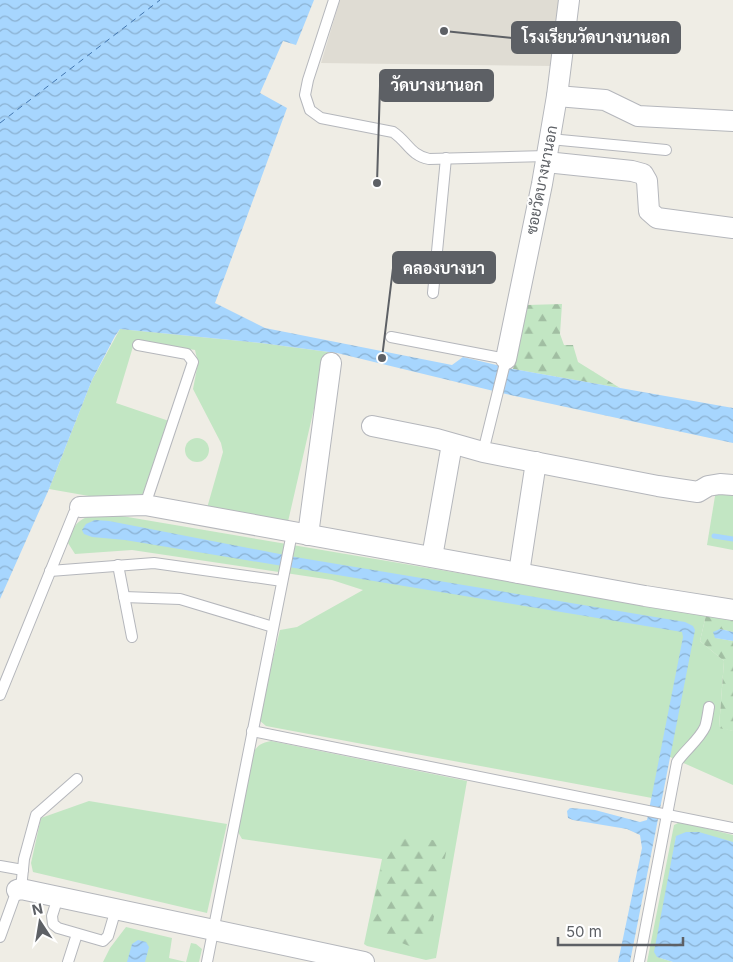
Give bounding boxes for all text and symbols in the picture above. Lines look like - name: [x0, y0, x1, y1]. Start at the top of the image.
- callout: โรงเรียนวัดบางนานอก: [512, 22, 680, 53]
- text: โรงเรียนวัดบางนานอก: [521, 26, 670, 47]
- callout: วัดบางนานอก: [380, 70, 493, 101]
- text: วัดบางนานอก: [391, 75, 483, 95]
- street label: ซอยวัดบางนานอก: [522, 124, 561, 236]
- callout: คลองบางนา: [393, 252, 495, 283]
- text: คลองบางนา: [403, 258, 485, 278]
- north arrow: [15, 897, 65, 947]
- text: N: [30, 899, 44, 918]
- scale bar: [558, 914, 683, 946]
- text: 50 m: [566, 922, 602, 941]

